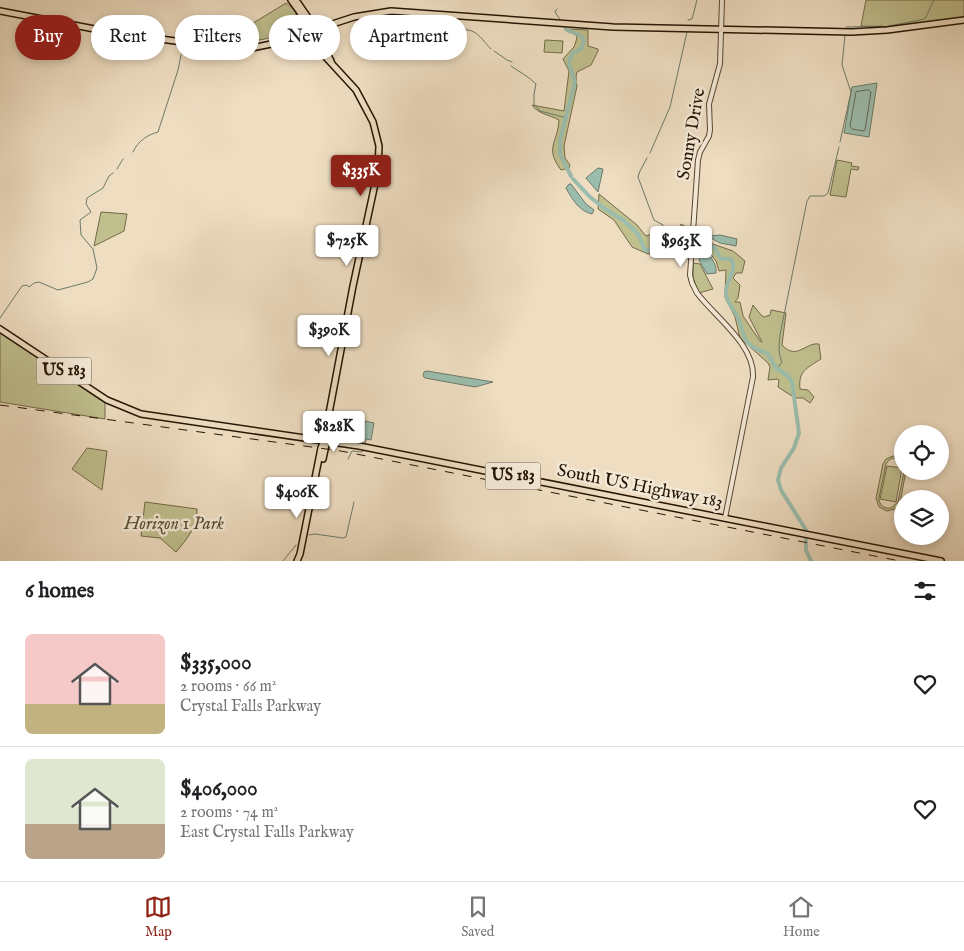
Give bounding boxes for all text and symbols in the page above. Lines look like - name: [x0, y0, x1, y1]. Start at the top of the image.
- chip: Buy: [15, 15, 81, 60]
- chip: Rent: [91, 15, 165, 60]
- chip: Filters: [175, 15, 259, 60]
- chip: New: [269, 15, 340, 60]
- chip: Apartment: [350, 15, 467, 60]
- street label: Sonny Drive: [673, 86, 711, 182]
- pin: $335K: [326, 154, 396, 197]
- text: $335K: [342, 161, 380, 181]
- pin: $725K: [312, 224, 382, 267]
- pin: $963K: [646, 226, 716, 268]
- text: $725K: [326, 231, 368, 251]
- text: $963K: [661, 232, 701, 252]
- pin: $390K: [294, 314, 364, 357]
- text: $390K: [308, 321, 350, 341]
- road number: US 183: [36, 358, 92, 384]
- pin: $828K: [299, 410, 369, 453]
- text: $828K: [314, 417, 354, 437]
- map controls: [894, 425, 949, 545]
- button: locate: [894, 425, 949, 480]
- street label: South US Highway 183: [555, 460, 725, 514]
- road number: US 183: [486, 462, 540, 490]
- pin: $406K: [262, 476, 332, 519]
- text: $406K: [276, 483, 318, 503]
- button: layers: [894, 490, 949, 545]
- park label: Horizon 1 Park: [123, 513, 224, 536]
- icon: filters: [911, 577, 939, 605]
- text: 6 homes: [25, 578, 94, 605]
- text: $335,000: [180, 650, 251, 677]
- icon: home: [65, 654, 125, 714]
- icon: heart: [911, 670, 939, 698]
- text: 2 rooms · 66 m²: [180, 677, 276, 697]
- text: Crystal Falls Parkway: [180, 697, 321, 717]
- text: $406,000: [180, 776, 258, 803]
- icon: home: [65, 779, 125, 839]
- icon: heart: [911, 795, 939, 823]
- text: 2 rooms · 74 m²: [180, 803, 278, 823]
- text: East Crystal Falls Parkway: [180, 823, 354, 843]
- tab: Map: [144, 893, 172, 941]
- tab: Saved: [461, 893, 494, 941]
- tab: Home: [783, 893, 820, 941]

